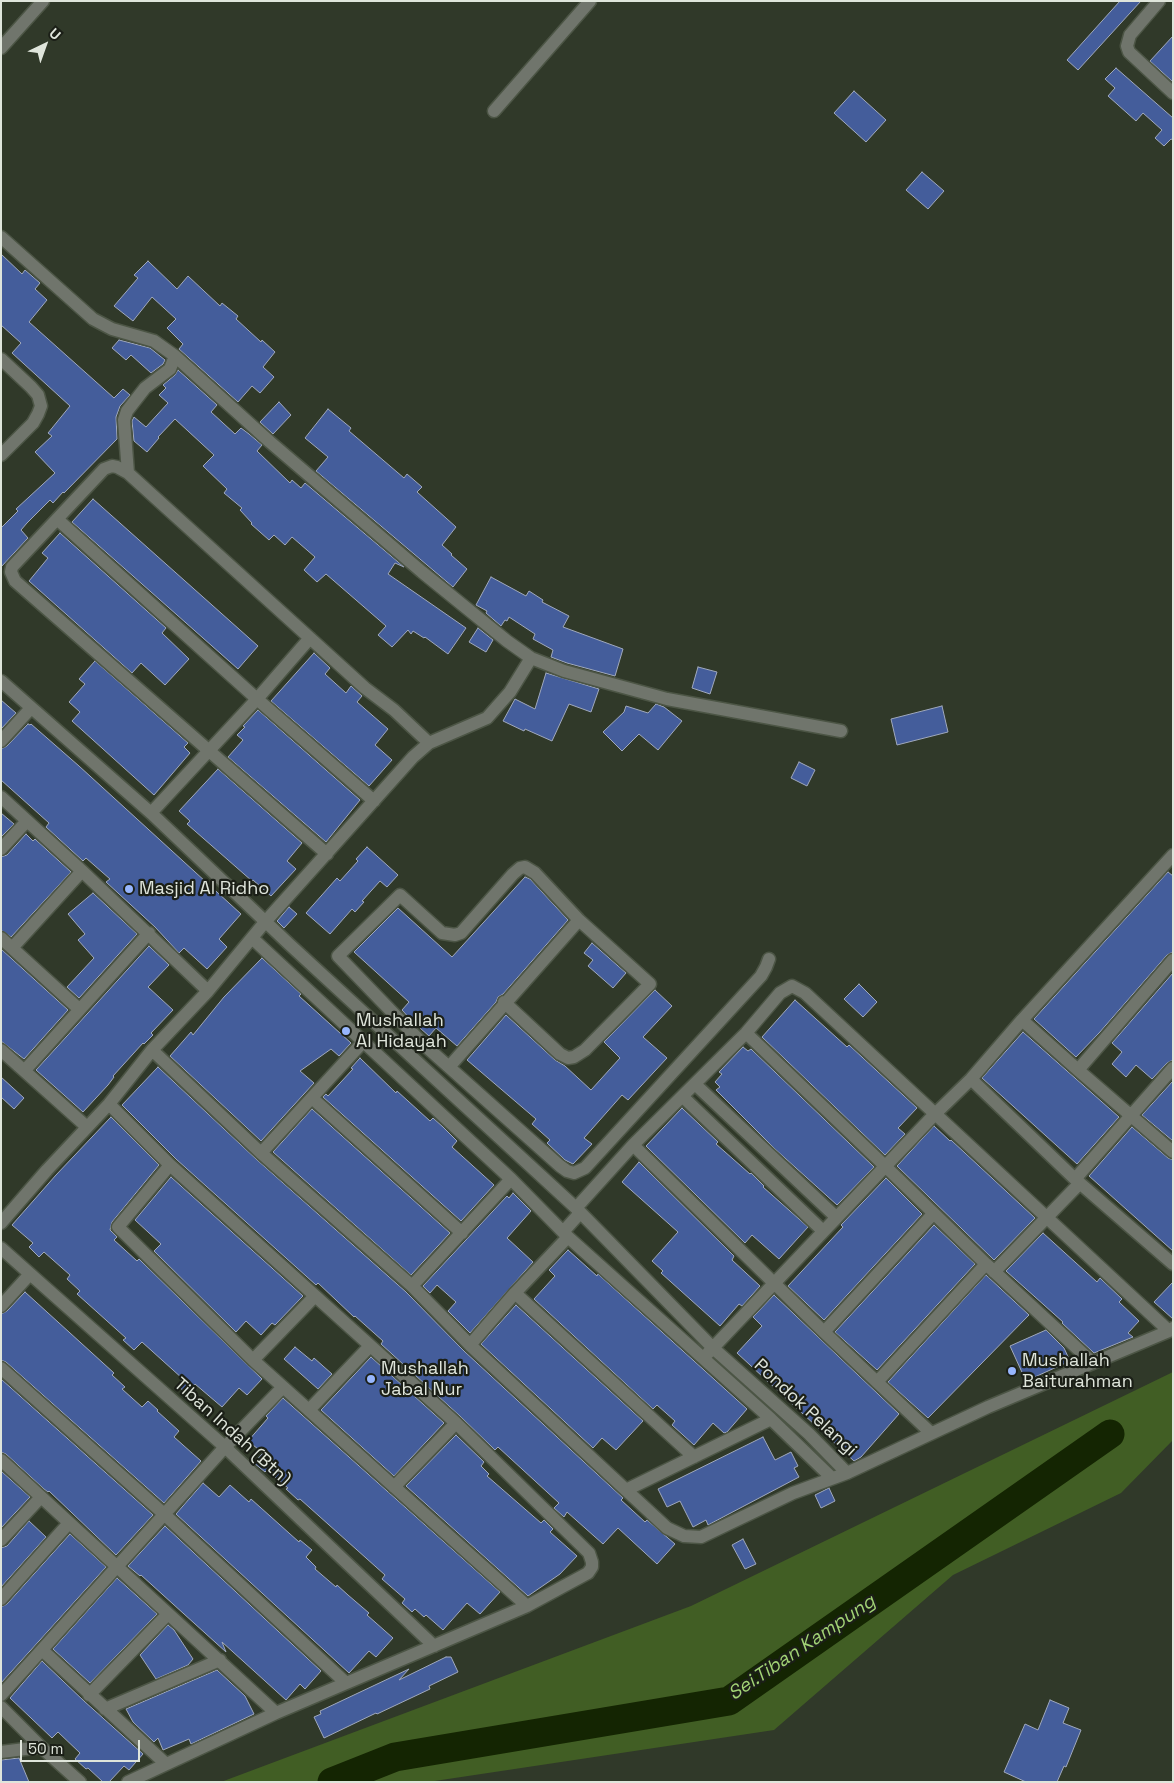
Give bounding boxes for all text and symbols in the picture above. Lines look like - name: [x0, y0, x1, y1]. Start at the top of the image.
- north arrow: [20, 20, 70, 70]
- text: U: [46, 24, 65, 44]
- place label: Masjid Al Ridho: [139, 878, 269, 900]
- marker: Masjid Al Ridho: [123, 883, 135, 895]
- place label: Mushallah Al Hidayah: [356, 1010, 447, 1052]
- marker: Mushallah Al Hidayah: [340, 1025, 352, 1037]
- place label: Mushallah Baiturahman: [1022, 1350, 1133, 1392]
- street label: Pondok Pelangi: [749, 1355, 861, 1461]
- place label: Mushallah Jabal Nur: [381, 1358, 469, 1400]
- marker: Mushallah Baiturahman: [1006, 1365, 1018, 1377]
- marker: Mushallah Jabal Nur: [365, 1373, 377, 1385]
- street label: Tiban Indah (Btn): [169, 1374, 295, 1490]
- water label: Sei.Tiban Kampung: [724, 1590, 880, 1706]
- scale bar: [22, 1730, 142, 1762]
- text: 50 m: [28, 1739, 63, 1758]

